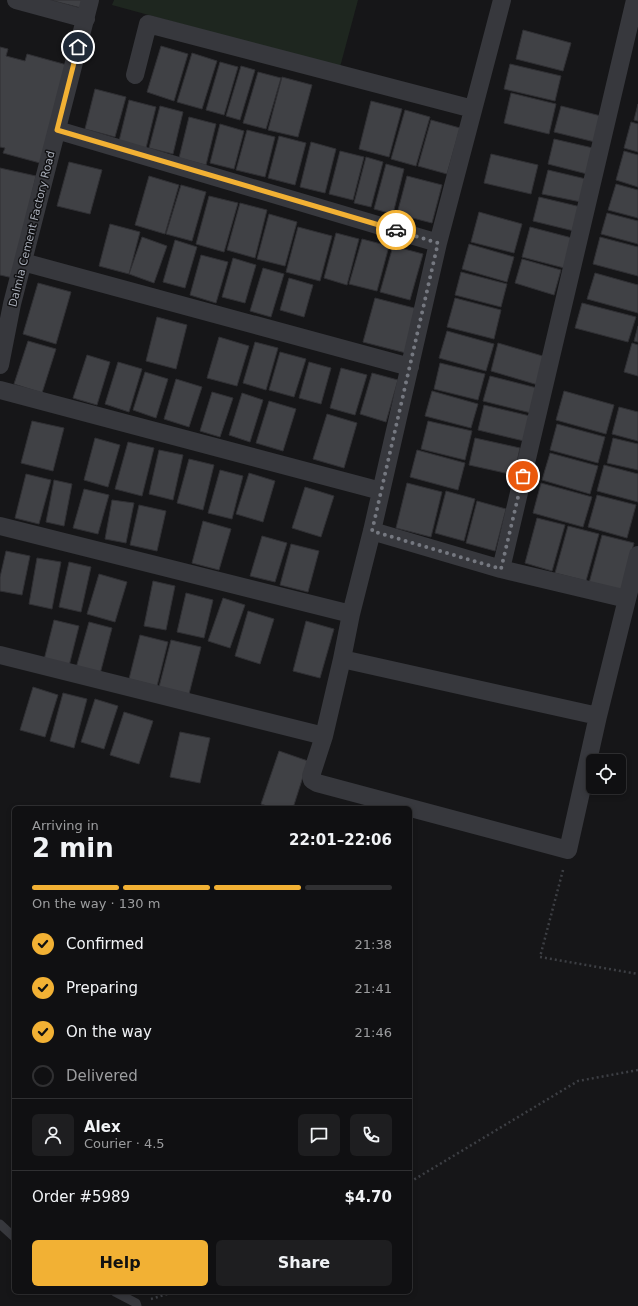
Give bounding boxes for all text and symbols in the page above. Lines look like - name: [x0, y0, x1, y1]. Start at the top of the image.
- pin: [61, 30, 95, 64]
- icon: home: [67, 36, 89, 58]
- street label: Dalmia Cement Factory Road: [6, 150, 58, 308]
- courier: [376, 210, 416, 250]
- icon: car: [385, 219, 407, 241]
- pin: [506, 459, 540, 493]
- icon: bag: [512, 465, 534, 487]
- map controls: [586, 754, 626, 794]
- button: locate: [586, 754, 626, 794]
- text: Arriving in: [32, 818, 99, 833]
- text: 22:01–22:06: [289, 831, 392, 849]
- text: 2 min: [32, 833, 114, 863]
- text: On the way · 130 m: [32, 896, 160, 911]
- icon: check: [32, 933, 54, 955]
- text: Confirmed: [66, 935, 144, 953]
- text: 21:38: [355, 937, 392, 952]
- icon: check: [32, 977, 54, 999]
- text: Preparing: [66, 979, 138, 997]
- text: 21:41: [355, 981, 392, 996]
- icon: check: [32, 1021, 54, 1043]
- text: On the way: [66, 1023, 152, 1041]
- text: 21:46: [355, 1025, 392, 1040]
- text: Delivered: [66, 1067, 138, 1085]
- button: person: [32, 1114, 74, 1156]
- button: chat: [298, 1114, 340, 1156]
- button: phone: [350, 1114, 392, 1156]
- text: Alex: [84, 1118, 121, 1136]
- text: Courier · 4.5: [84, 1136, 165, 1151]
- text: Order #5989: [32, 1188, 130, 1206]
- text: $4.70: [345, 1188, 392, 1206]
- button: Help: [32, 1240, 208, 1286]
- button: Share: [216, 1240, 392, 1286]

